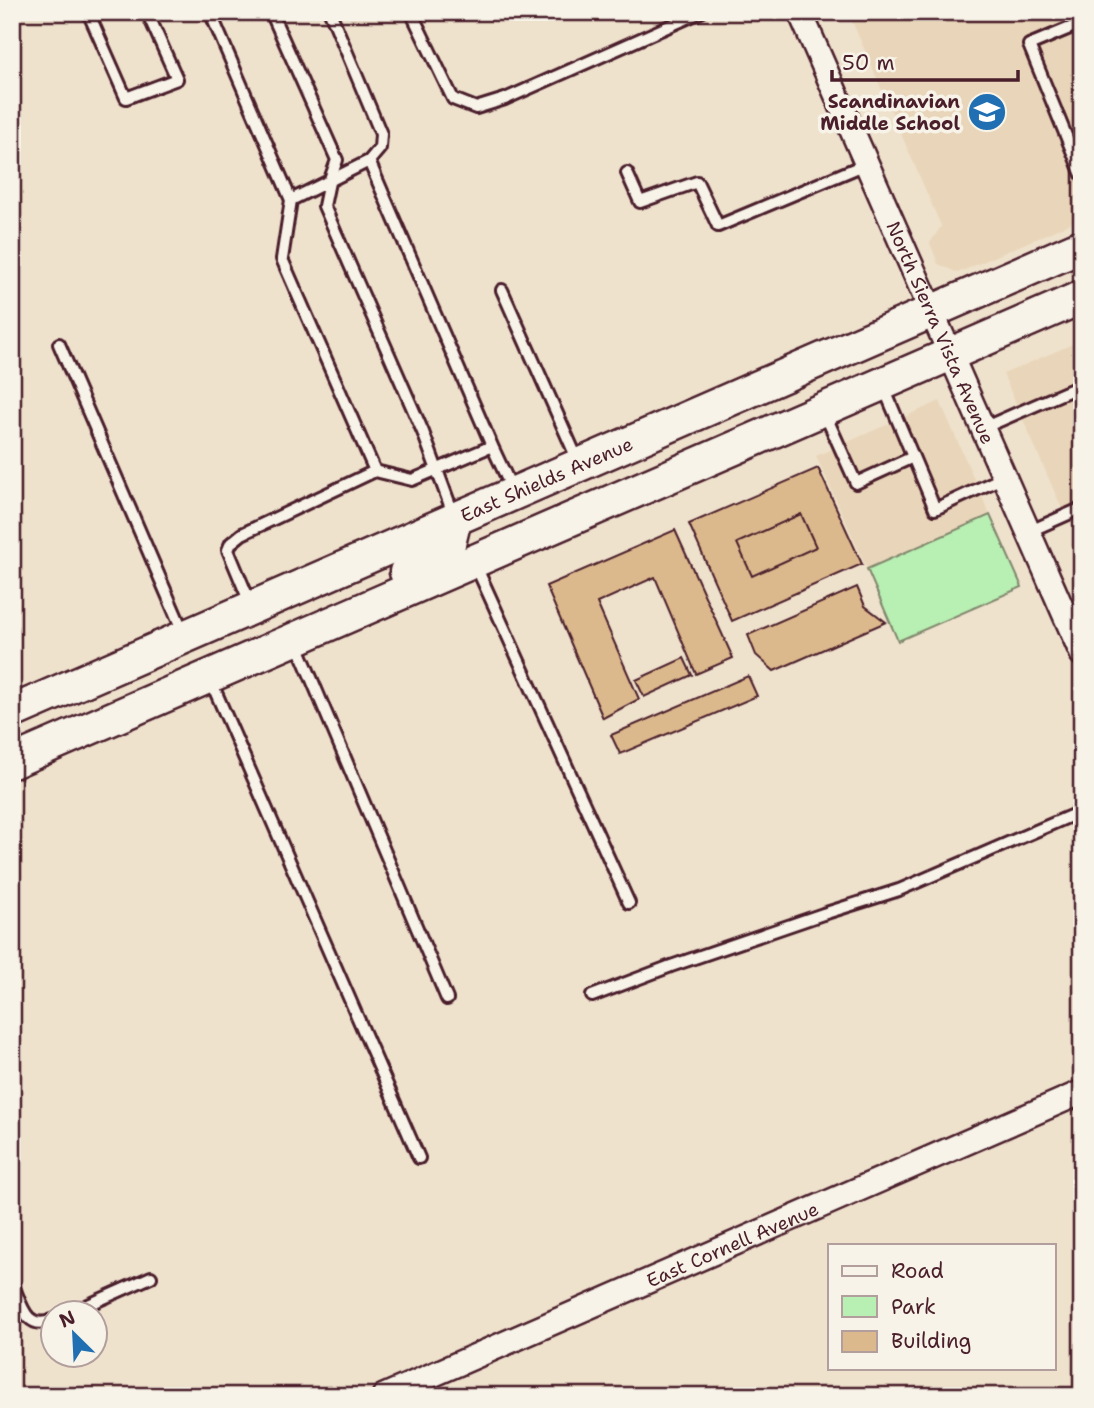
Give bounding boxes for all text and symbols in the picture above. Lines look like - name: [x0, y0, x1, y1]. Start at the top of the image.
- scale bar: [832, 38, 1017, 82]
- text: 50 m: [842, 49, 895, 77]
- place label: Scandinavian Middle School: [820, 89, 960, 136]
- school or university icon: Scandinavian Middle School: [966, 91, 1008, 133]
- street label: North Sierra Vista Avenue: [881, 217, 1001, 448]
- street label: East Shields Avenue: [457, 431, 636, 528]
- street label: East Cornell Avenue: [643, 1196, 822, 1293]
- legend: [828, 1244, 1056, 1370]
- text: Road: [891, 1257, 944, 1285]
- text: Park: [891, 1293, 936, 1321]
- north arrow: [38, 1300, 108, 1370]
- text: N: [55, 1304, 79, 1333]
- text: Building: [891, 1327, 971, 1355]

